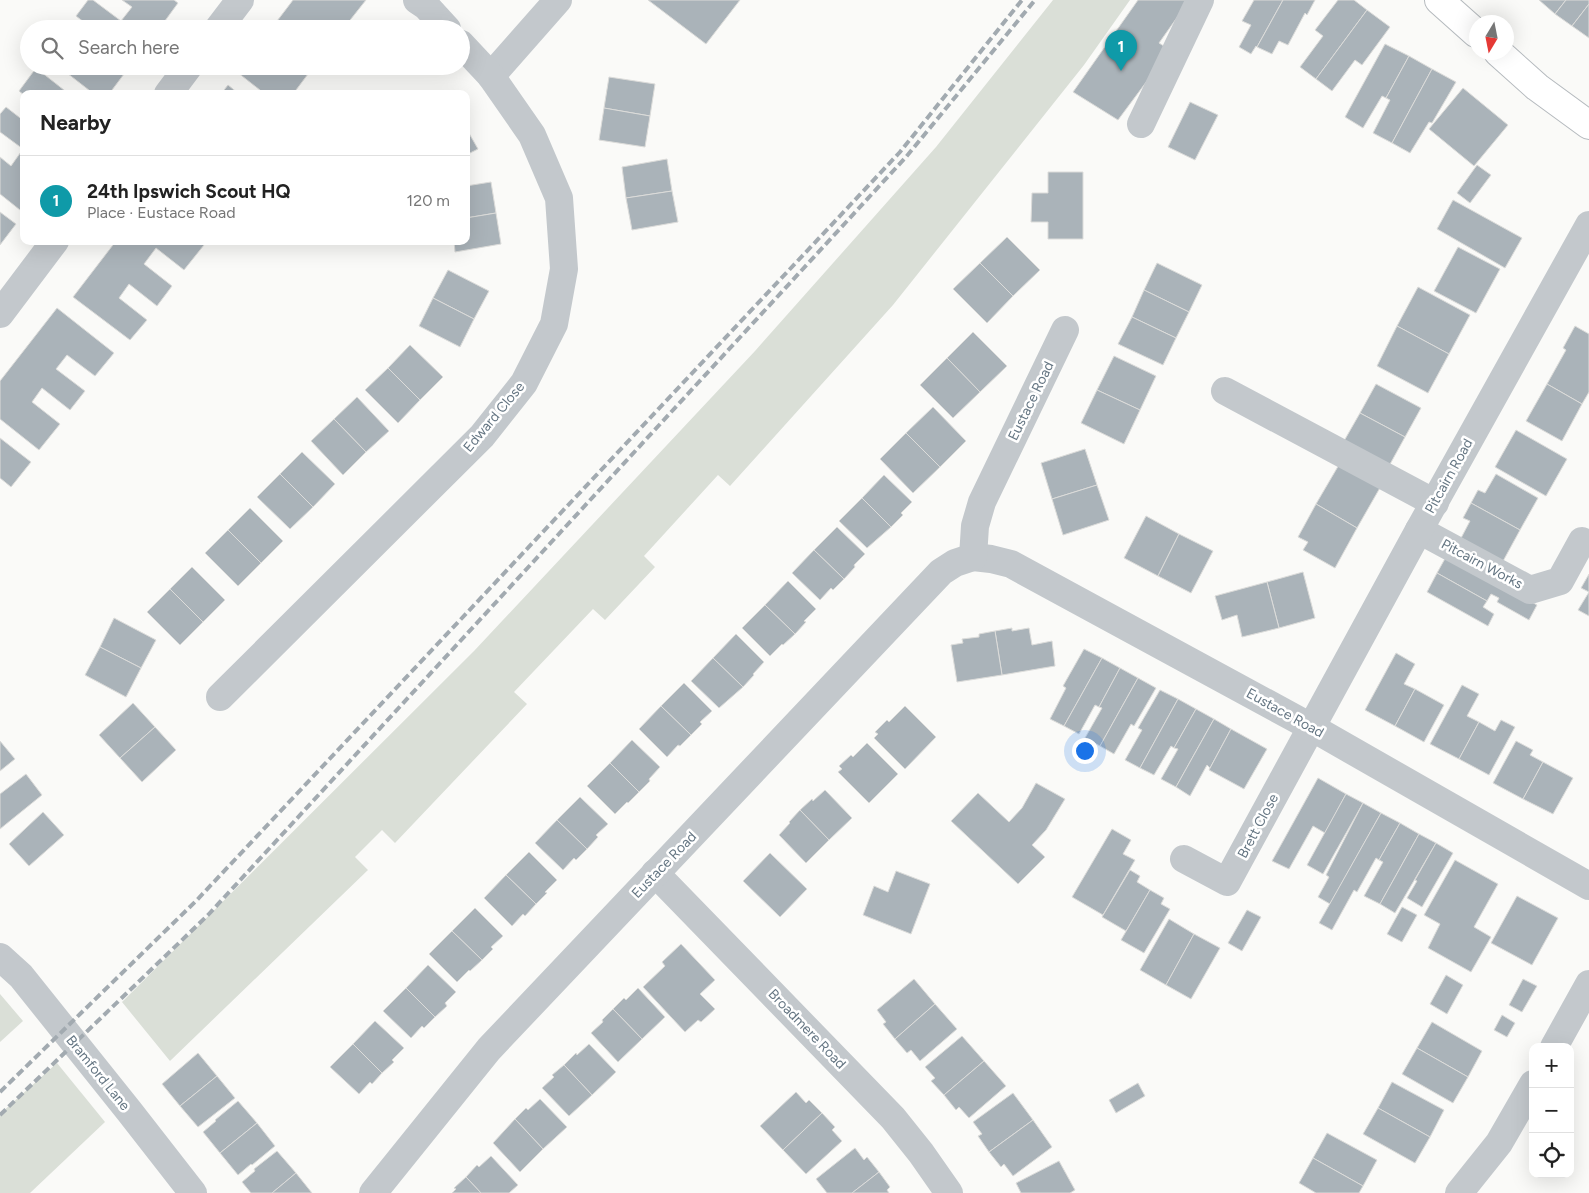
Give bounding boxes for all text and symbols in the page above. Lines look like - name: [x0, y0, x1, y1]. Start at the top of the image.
- north arrow: [1469, 15, 1514, 60]
- search box: [20, 20, 470, 75]
- pin: 1: [1105, 30, 1137, 71]
- icon: search: [38, 34, 66, 62]
- text: Search here: [78, 36, 180, 59]
- text: Nearby: [40, 110, 111, 135]
- text: 24th Ipswich Scout HQ: [87, 180, 291, 203]
- text: 1: [53, 191, 59, 210]
- text: 120 m: [407, 191, 450, 210]
- text: Place · Eustace Road: [87, 203, 236, 222]
- street label: Eustace Road: [1005, 359, 1057, 443]
- street label: Edward Close: [460, 378, 528, 456]
- street label: Pitcairn Road: [1421, 436, 1477, 516]
- street label: Pitcairn Works: [1438, 535, 1526, 593]
- street label: Eustace Road: [1243, 685, 1327, 741]
- your location: [1072, 738, 1098, 764]
- street label: Brett Close: [1234, 791, 1282, 861]
- street label: Eustace Road: [628, 828, 700, 902]
- street label: Broadmere Road: [765, 986, 849, 1072]
- street label: Bramford Lane: [62, 1032, 134, 1114]
- map controls: [1529, 1043, 1574, 1178]
- button: +: [1529, 1043, 1574, 1088]
- button: −: [1529, 1088, 1574, 1133]
- button: locate: [1529, 1133, 1574, 1178]

